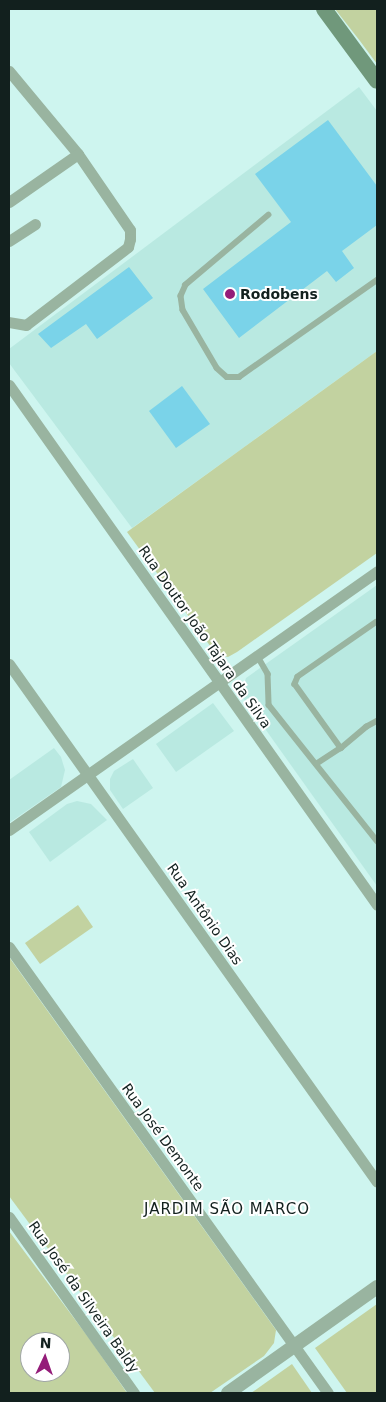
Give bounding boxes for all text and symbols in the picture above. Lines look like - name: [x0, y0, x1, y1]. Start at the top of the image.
- place label: Rodobens: [240, 286, 318, 302]
- marker: Rodobens: [224, 288, 236, 300]
- street label: Rua Doutor João Tajara da Silva: [135, 542, 275, 732]
- street label: Rua Antônio Dias: [164, 860, 246, 968]
- street label: Rua José Demonte: [118, 1080, 208, 1194]
- district label: JARDIM SÃO MARCO: [142, 1201, 312, 1219]
- street label: Rua José da Silveira Baldy: [25, 1218, 143, 1376]
- north arrow: [20, 1332, 70, 1382]
- text: N: [39, 1335, 52, 1351]

